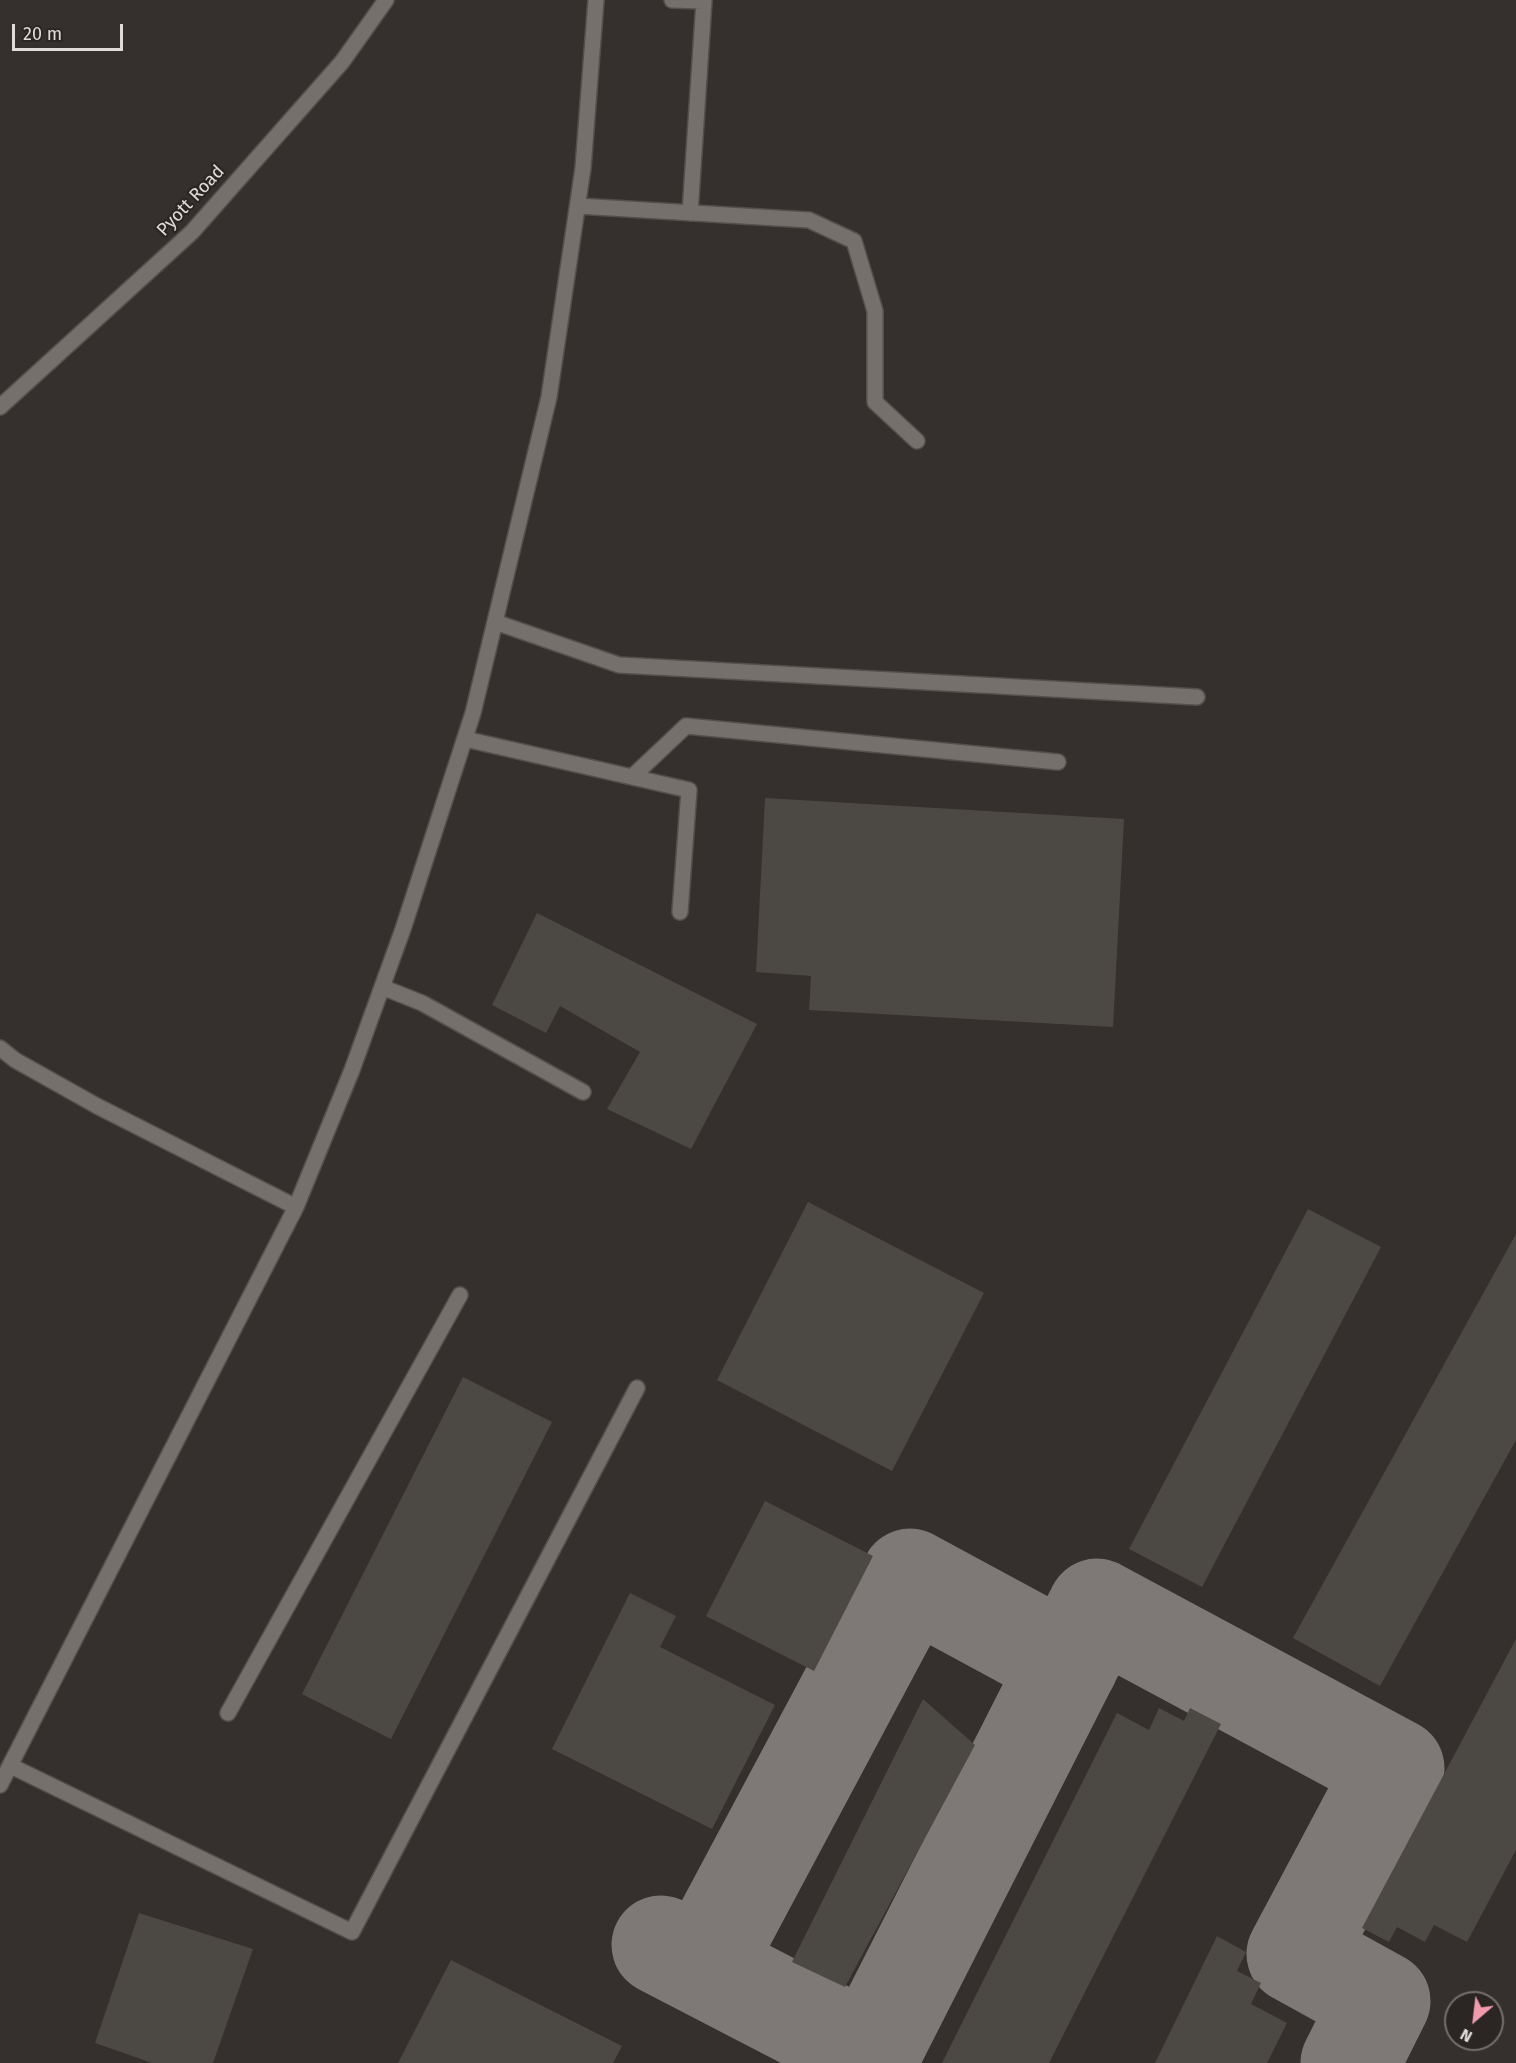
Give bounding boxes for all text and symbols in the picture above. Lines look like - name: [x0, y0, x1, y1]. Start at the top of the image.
- scale bar: [15, 12, 126, 50]
- text: 20 m: [23, 23, 62, 45]
- street label: Pyott Road: [153, 161, 229, 241]
- north arrow: [1444, 1991, 1504, 2051]
- text: N: [1457, 2025, 1475, 2046]

